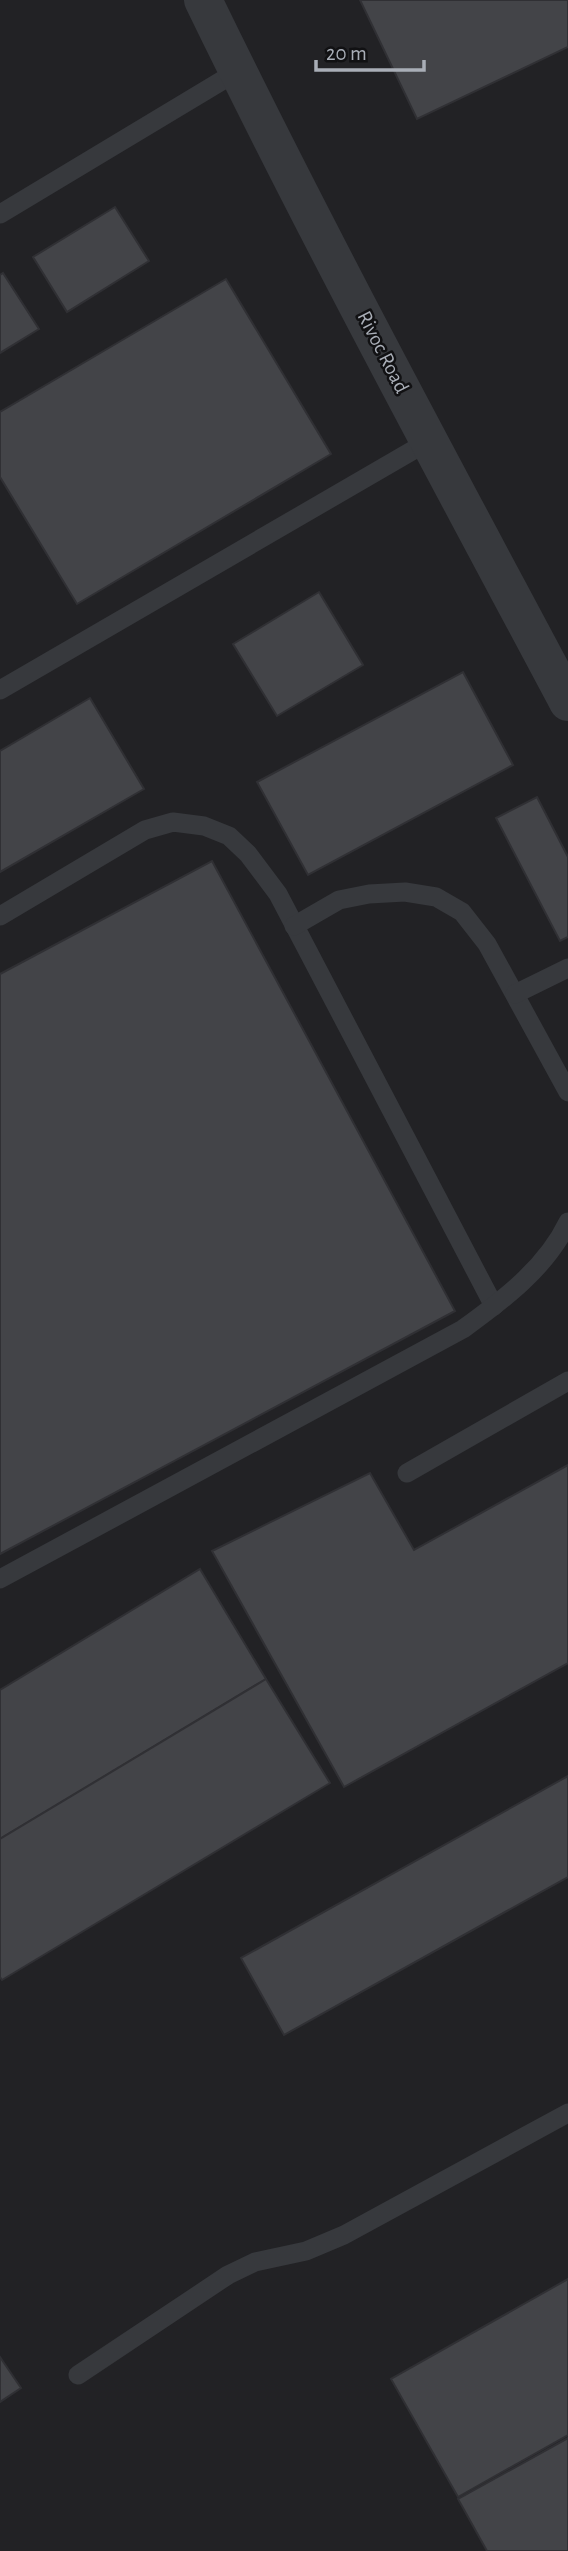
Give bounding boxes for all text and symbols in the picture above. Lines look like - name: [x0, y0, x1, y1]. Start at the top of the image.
- scale bar: [316, 28, 424, 72]
- text: 20 m: [326, 43, 367, 64]
- street label: Rivoc Road: [353, 308, 413, 396]

